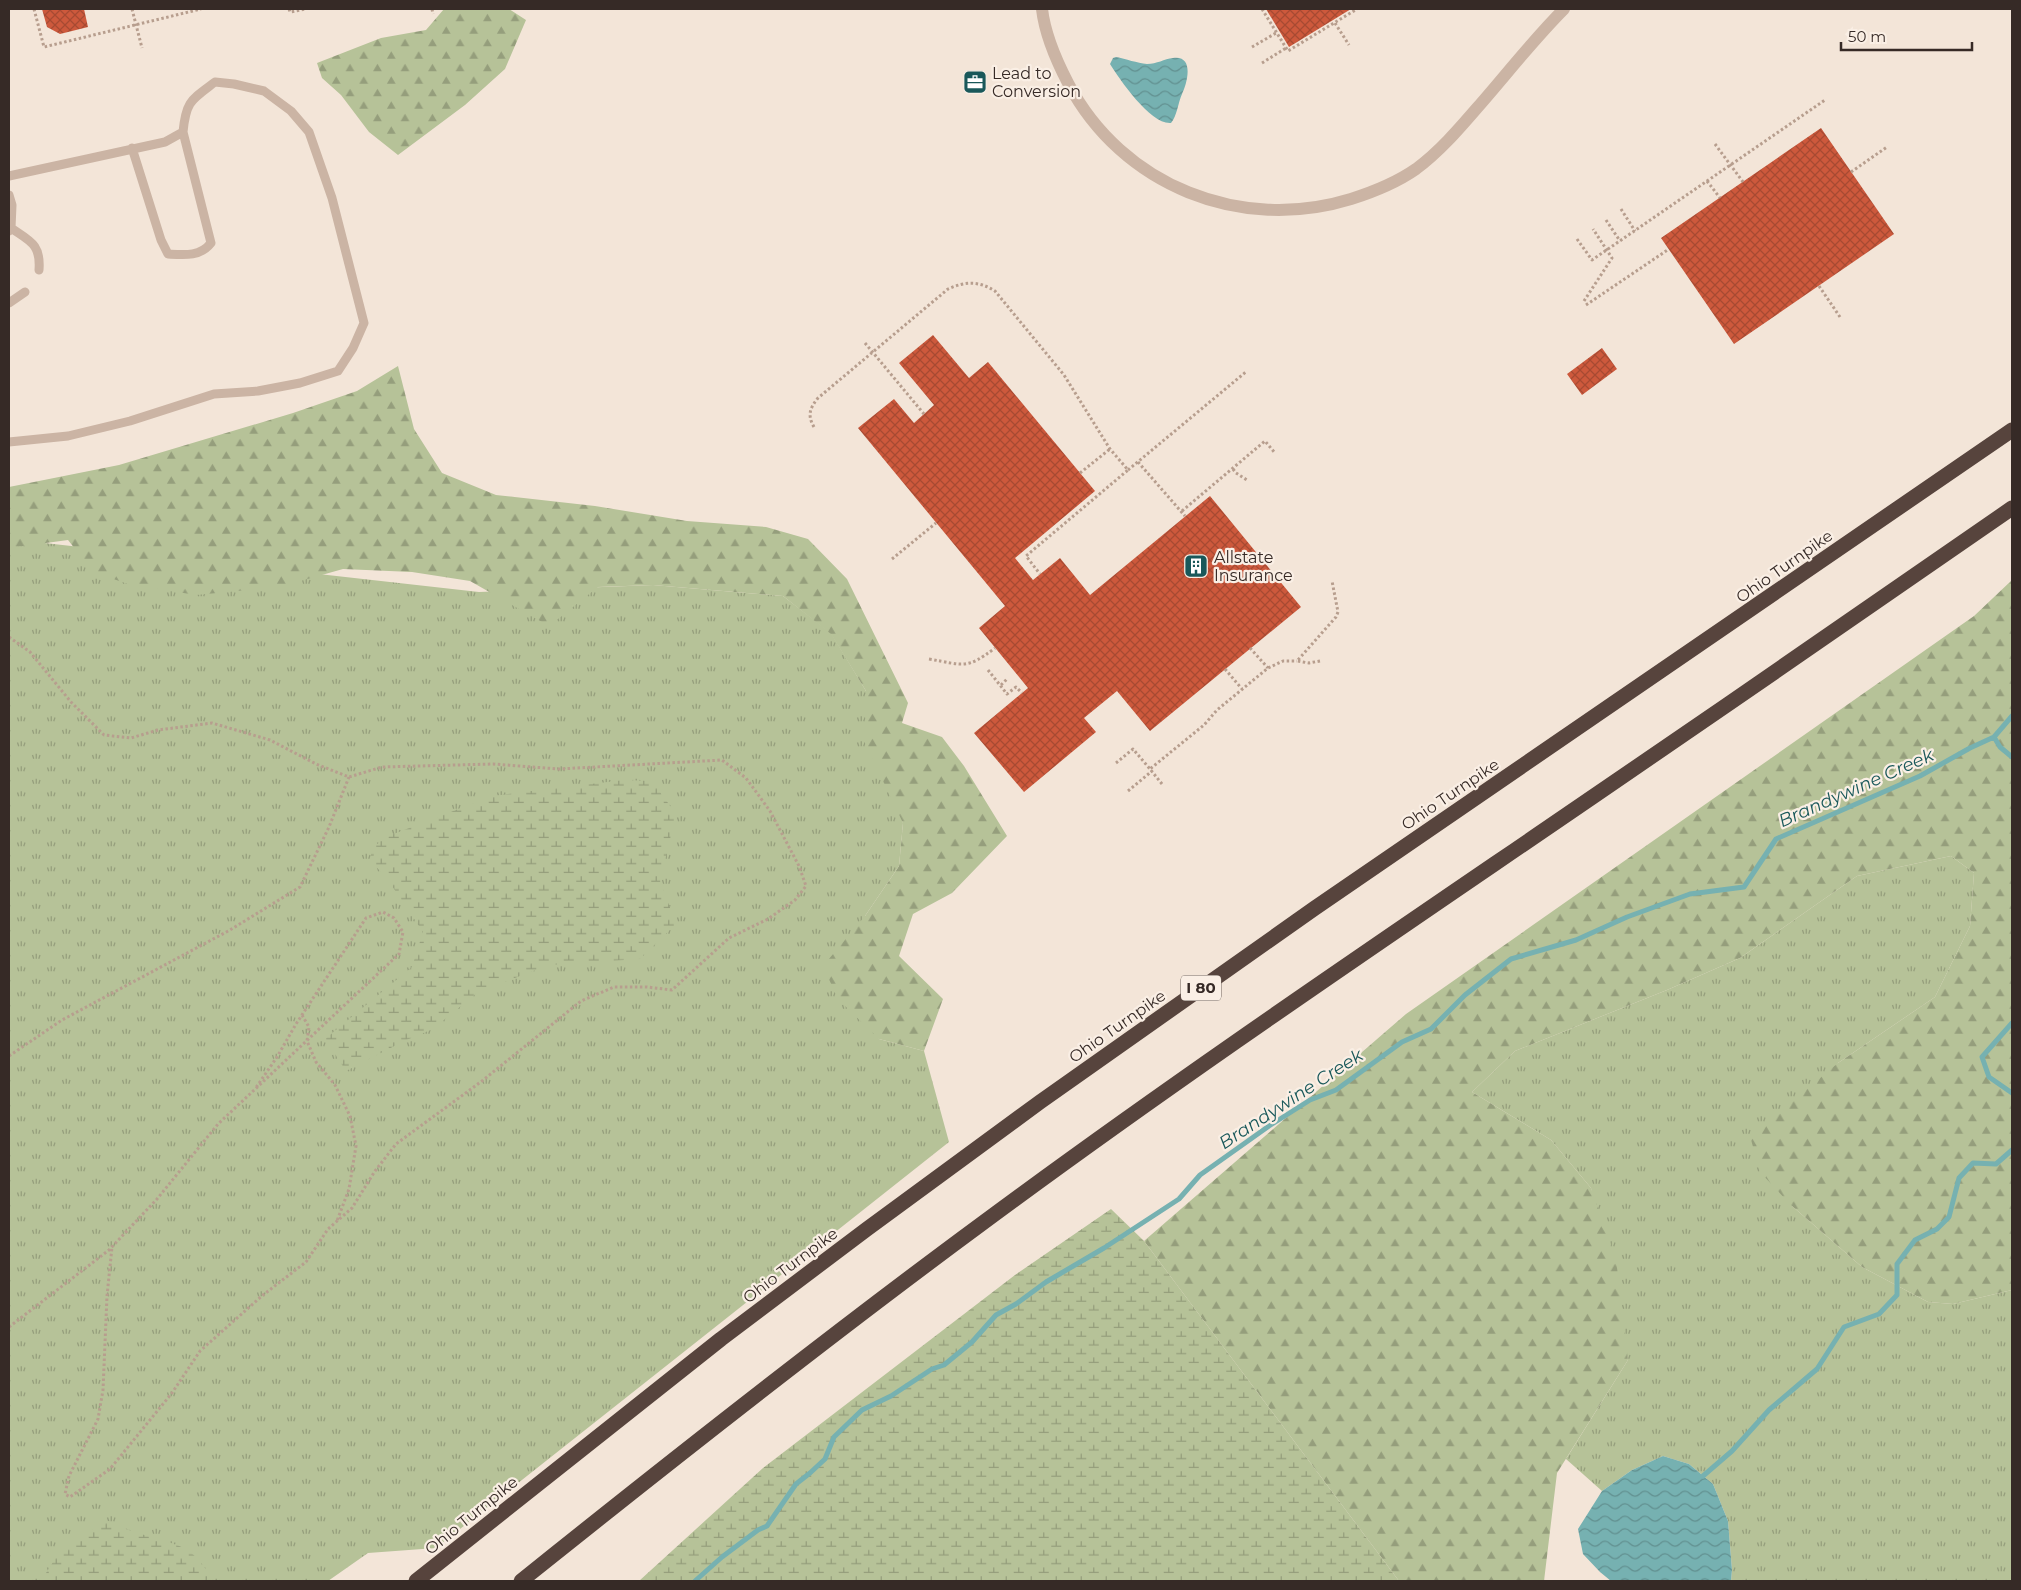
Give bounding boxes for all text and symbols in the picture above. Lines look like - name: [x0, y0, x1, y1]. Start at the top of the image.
- scale bar: [1841, 20, 1972, 52]
- text: 50 m: [1848, 27, 1886, 46]
- place label: Lead to Conversion: [992, 64, 1081, 101]
- office icon: Lead to Conversion: [962, 69, 988, 95]
- street label: Ohio Turnpike: [1732, 526, 1836, 607]
- place label: Allstate Insurance: [1214, 548, 1293, 585]
- building icon: Allstate Insurance: [1183, 553, 1209, 579]
- water label: Brandywine Creek: [1775, 743, 1938, 832]
- street label: Ohio Turnpike: [1398, 755, 1503, 834]
- road number: I 80: [1181, 976, 1221, 1000]
- street label: Ohio Turnpike: [1065, 986, 1169, 1067]
- water label: Brandywine Creek: [1215, 1043, 1368, 1154]
- street label: Ohio Turnpike: [739, 1224, 841, 1307]
- street label: Ohio Turnpike: [421, 1472, 521, 1559]

